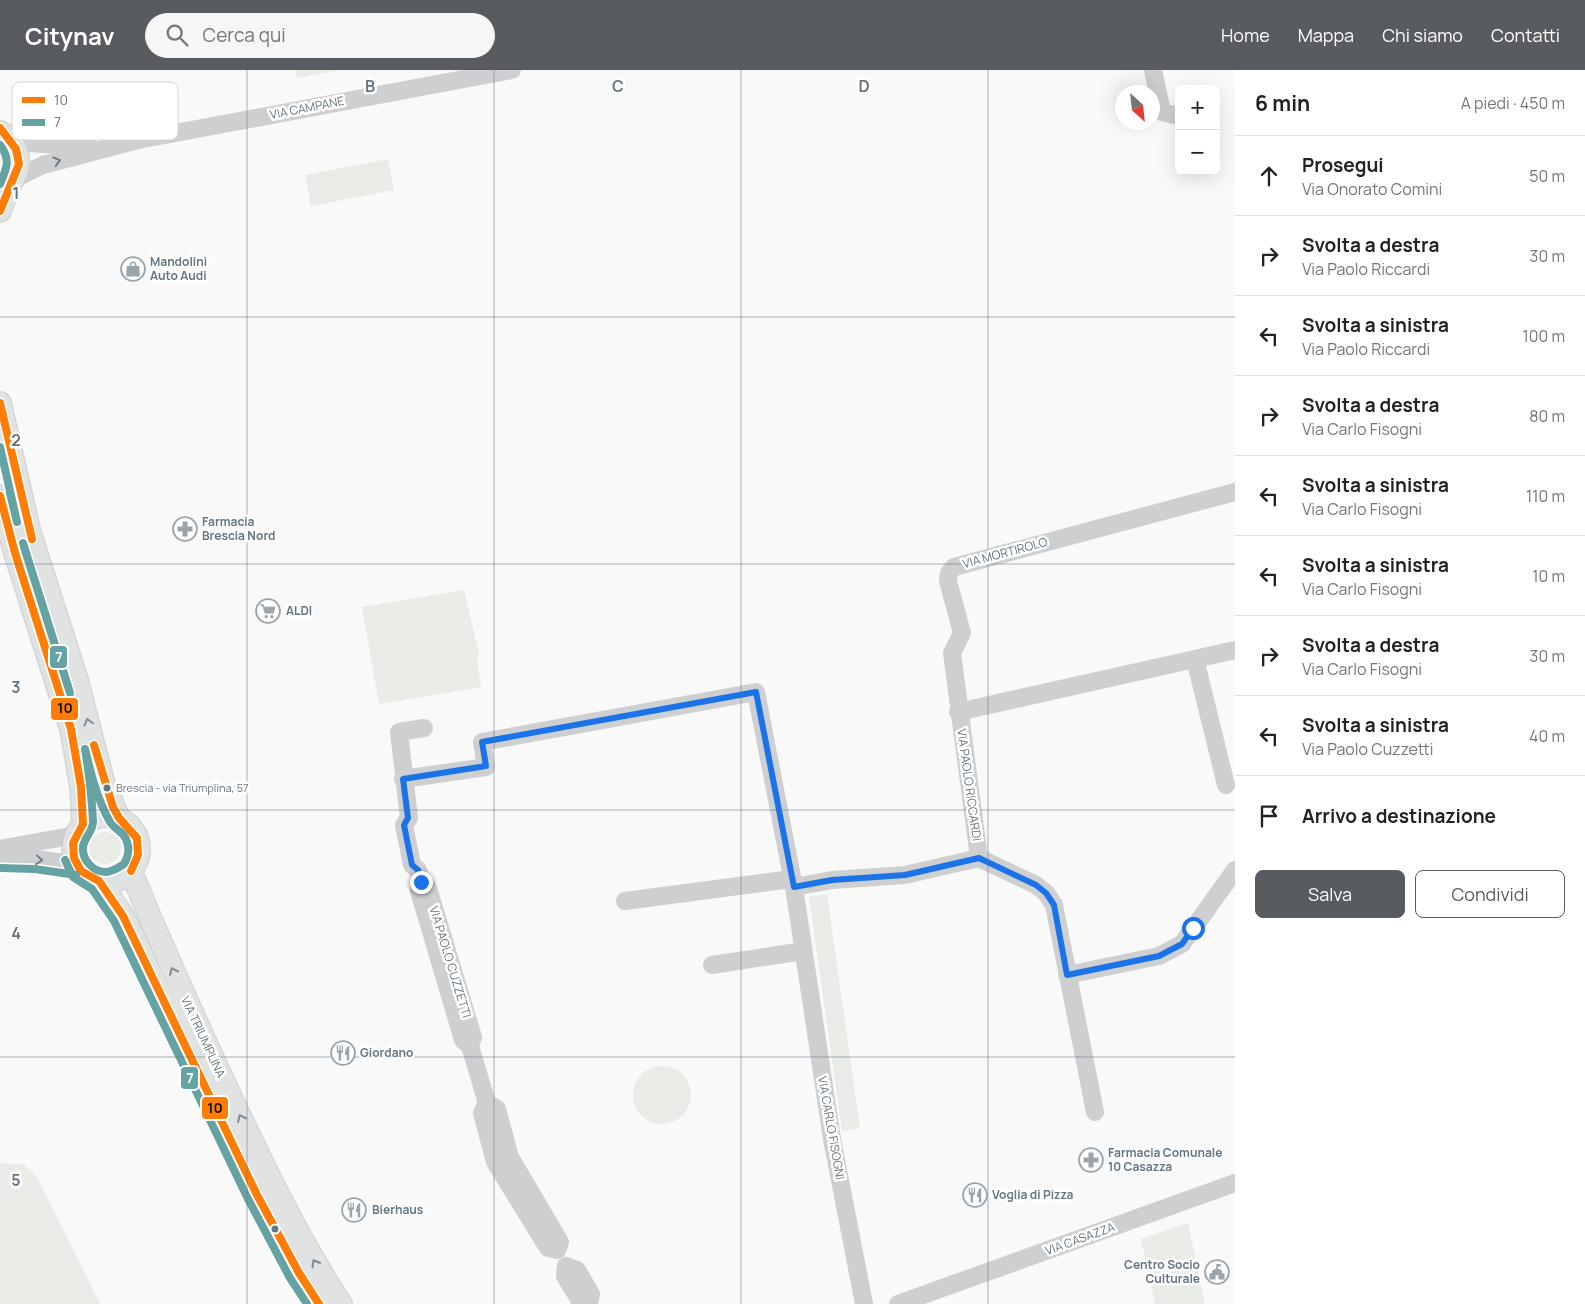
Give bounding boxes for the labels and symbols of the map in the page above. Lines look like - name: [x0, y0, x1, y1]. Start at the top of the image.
- text: B: [365, 75, 375, 97]
- text: C: [612, 75, 624, 97]
- text: D: [858, 75, 870, 97]
- legend: [12, 82, 178, 140]
- north arrow: [1115, 85, 1160, 130]
- text: 10: [54, 90, 68, 109]
- street label: VIA CAMPANE: [268, 92, 346, 123]
- text: 7: [54, 112, 61, 131]
- one-way arrow: [53, 156, 61, 166]
- text: 1: [12, 182, 20, 204]
- place label: Mandolini Auto Audi: [150, 253, 207, 284]
- shop icon: Mandolini Auto Audi: [120, 256, 146, 282]
- text: 2: [11, 429, 21, 451]
- place label: Farmacia Brescia Nord: [202, 513, 275, 544]
- pharmacy icon: Farmacia Brescia Nord: [172, 516, 198, 542]
- street label: VIA MORTIROLO: [961, 533, 1049, 572]
- supermarket icon: ALDI: [255, 598, 281, 624]
- place label: ALDI: [286, 602, 312, 619]
- line badge: 7: [49, 645, 68, 669]
- text: 7: [55, 647, 63, 666]
- text: 3: [11, 676, 21, 698]
- line badge: 10: [50, 697, 79, 721]
- text: 10: [57, 698, 73, 717]
- one-way arrow: [84, 718, 94, 726]
- street label: VIA PAOLO RICCARDI: [953, 728, 986, 842]
- place label: Brescia - via Triumplina, 57: [116, 780, 249, 795]
- marker: Brescia - via Triumplina, 57: [102, 783, 112, 793]
- one-way arrow: [35, 854, 43, 865]
- route end: [410, 871, 433, 894]
- street label: VIA PAOLO CUZZETTI: [425, 904, 476, 1020]
- route start: [1182, 917, 1205, 940]
- text: 4: [11, 922, 21, 944]
- one-way arrow: [169, 967, 180, 976]
- street label: VIA TRIUMPLINA: [177, 993, 230, 1081]
- restaurant icon: Giordano: [330, 1040, 356, 1066]
- place label: Giordano: [360, 1044, 413, 1061]
- line badge: 7: [180, 1066, 199, 1090]
- text: 7: [186, 1068, 194, 1087]
- street label: VIA CARLO FISOGNI: [814, 1075, 849, 1181]
- line badge: 10: [201, 1096, 229, 1120]
- text: 10: [207, 1098, 223, 1117]
- one-way arrow: [237, 1114, 247, 1123]
- place label: Farmacia Comunale 10 Casazza: [1108, 1144, 1222, 1175]
- pharmacy icon: Farmacia Comunale 10 Casazza: [1078, 1147, 1104, 1173]
- text: 5: [11, 1169, 21, 1191]
- restaurant icon: Voglia di Pizza: [962, 1182, 988, 1208]
- place label: Voglia di Pizza: [992, 1186, 1073, 1203]
- restaurant icon: Bierhaus: [341, 1197, 367, 1223]
- place label: Bierhaus: [372, 1201, 424, 1218]
- street label: VIA CASAZZA: [1043, 1218, 1117, 1259]
- unlabelled marker: [270, 1224, 280, 1234]
- place label: Centro Socio Culturale: [1124, 1256, 1200, 1287]
- one-way arrow: [311, 1259, 321, 1268]
- public building icon: Centro Socio Culturale: [1204, 1259, 1230, 1285]

